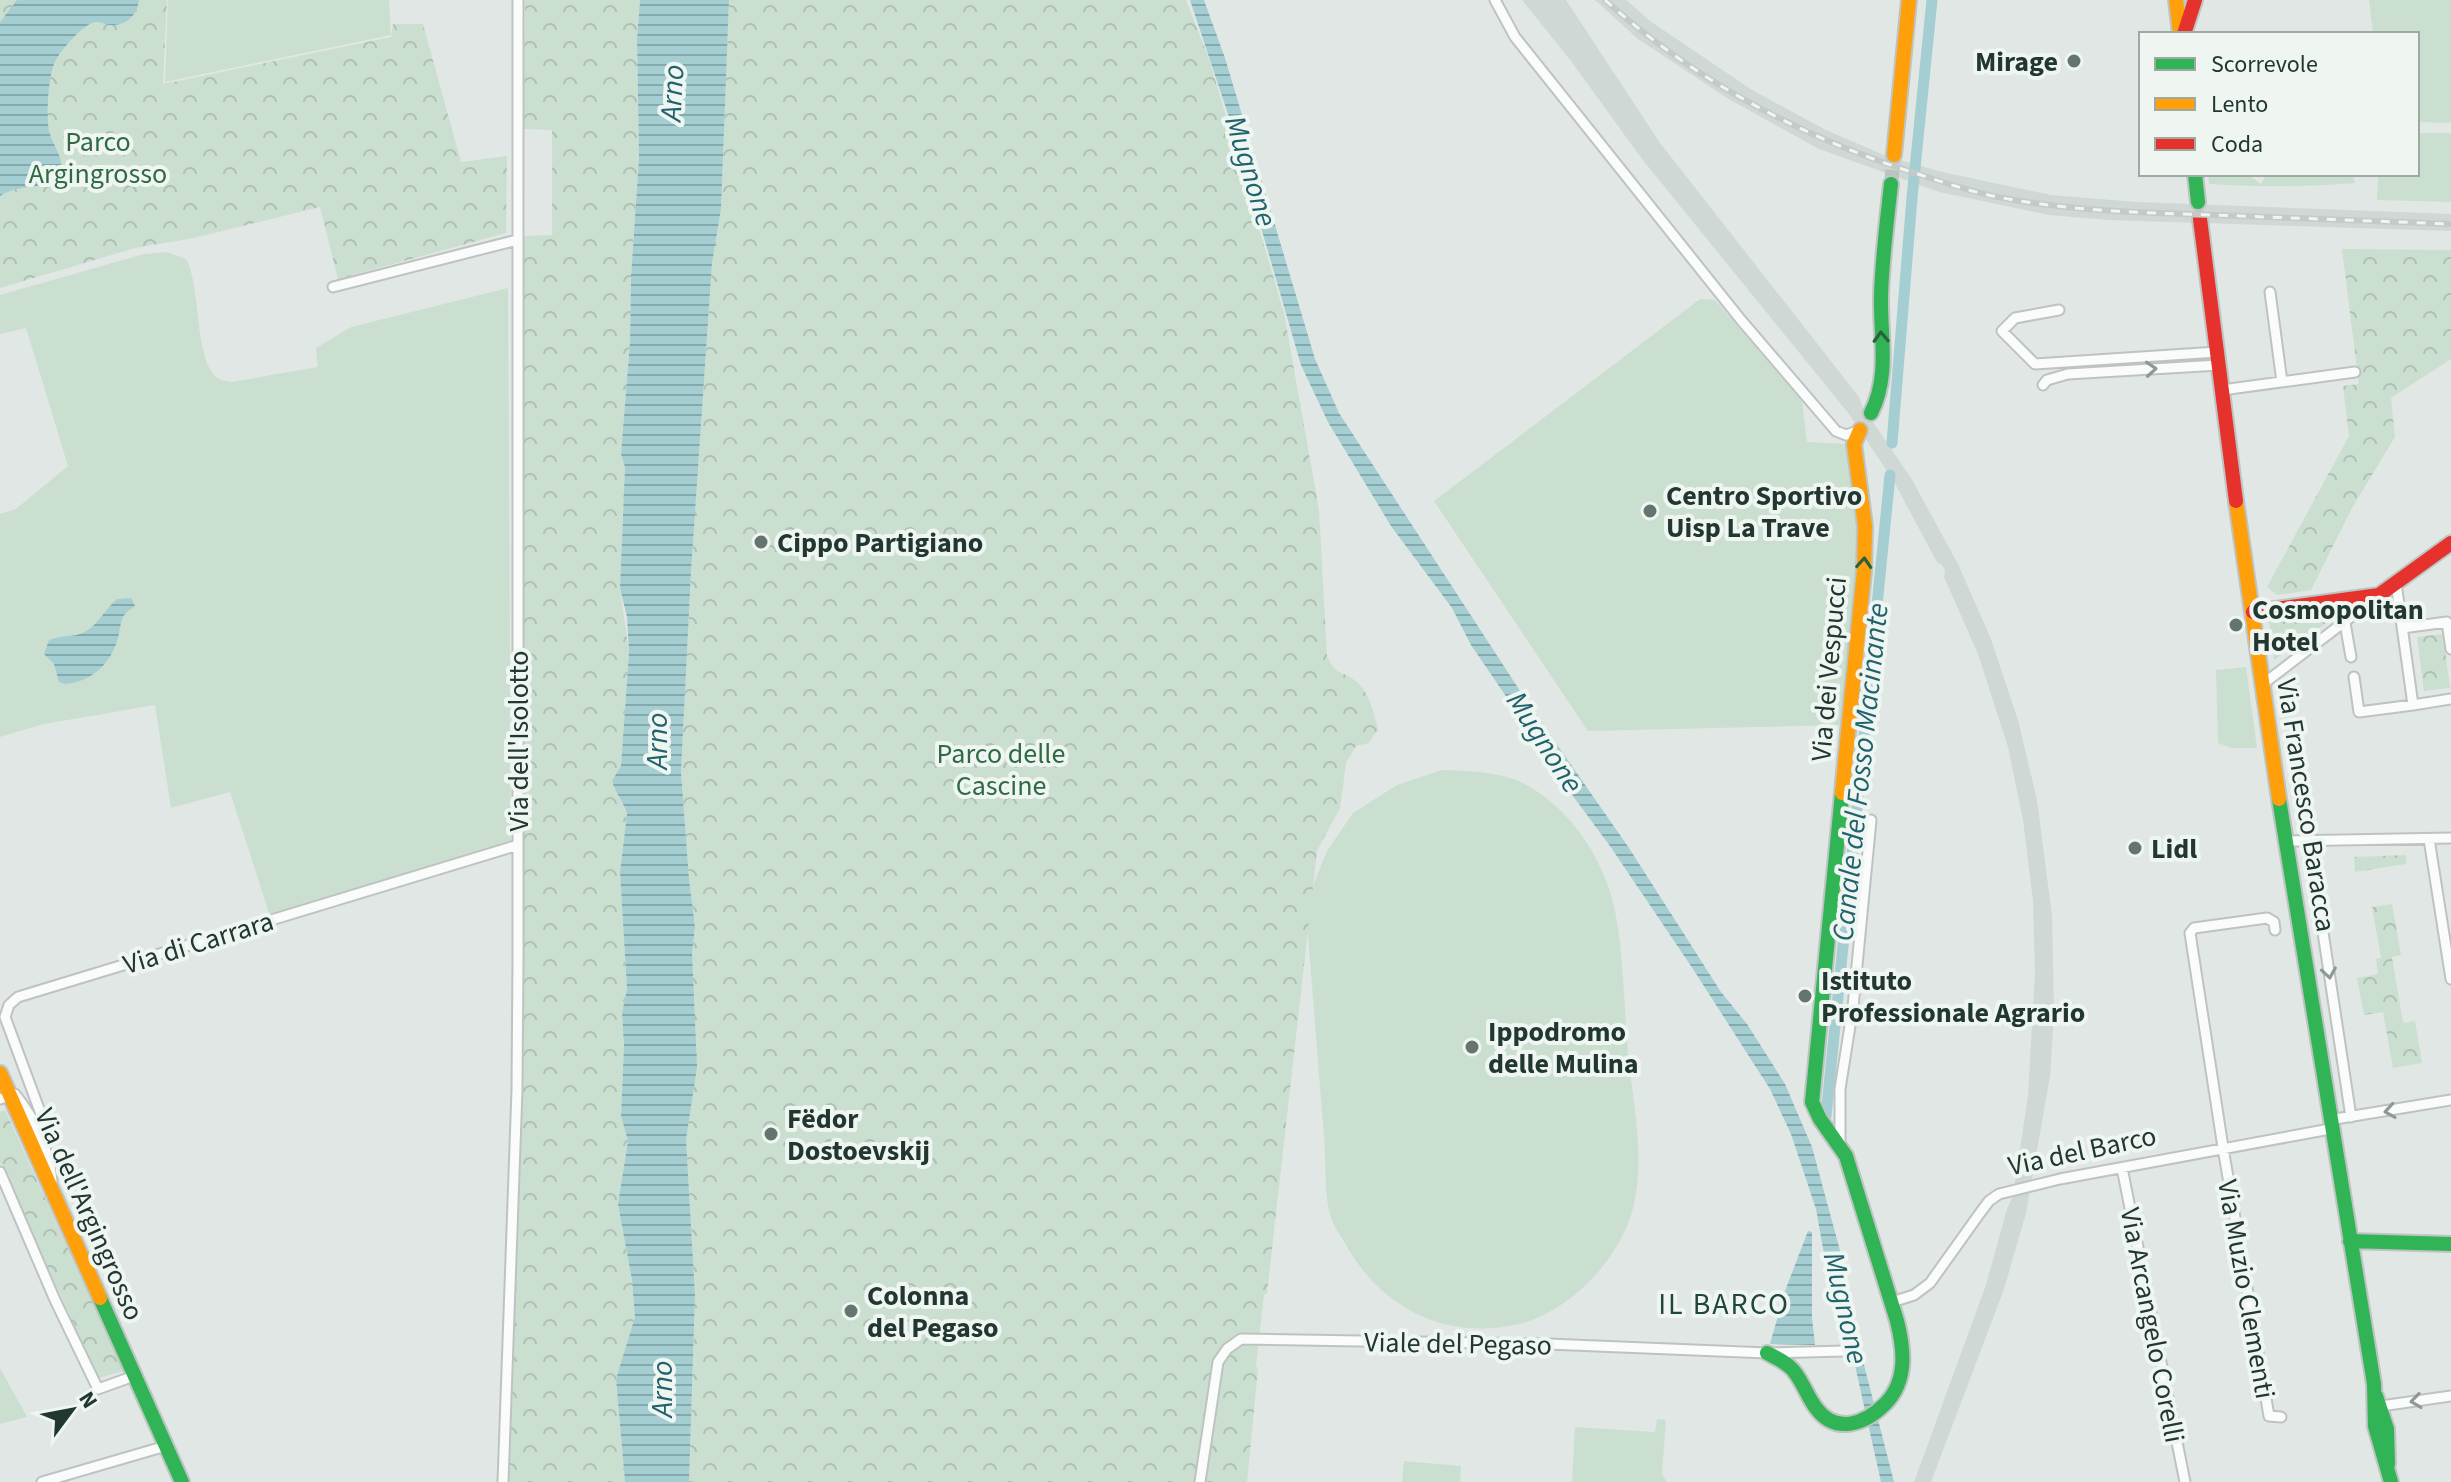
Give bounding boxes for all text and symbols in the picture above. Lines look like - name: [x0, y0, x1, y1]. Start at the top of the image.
- legend: [2139, 32, 2419, 176]
- place label: Mirage: [1975, 42, 2058, 82]
- text: Scorrevole: [2211, 47, 2318, 82]
- marker: Mirage: [2065, 52, 2083, 70]
- water label: Arno: [649, 64, 695, 124]
- text: Lento: [2211, 87, 2268, 122]
- water label: Mugnone: [1213, 110, 1288, 232]
- park label: Parco Argingrosso: [29, 122, 167, 194]
- text: Coda: [2211, 127, 2263, 162]
- one-way arrow: [1873, 330, 1890, 343]
- one-way arrow: [2145, 361, 2158, 378]
- place label: Centro Sportivo Uisp La Trave: [1666, 476, 1862, 548]
- marker: Centro Sportivo Uisp La Trave: [1641, 502, 1659, 520]
- place label: Cippo Partigiano: [777, 523, 983, 563]
- marker: Cippo Partigiano: [752, 533, 770, 551]
- one-way arrow: [1855, 556, 1872, 569]
- street label: Via dei Vespucci: [1801, 575, 1857, 763]
- place label: Cosmopolitan Hotel: [2252, 590, 2424, 662]
- water label: Canale del Fosso Macinante: [1821, 601, 1900, 943]
- marker: Cosmopolitan Hotel: [2227, 616, 2245, 634]
- street label: Via dell'Isolotto: [499, 651, 539, 831]
- street label: Via Francesco Baracca: [2266, 676, 2346, 935]
- water label: Mugnone: [1495, 683, 1594, 802]
- water label: Arno: [636, 713, 679, 771]
- park label: Parco delle Cascine: [937, 734, 1065, 806]
- place label: Lidl: [2151, 829, 2197, 869]
- marker: Lidl: [2126, 839, 2144, 857]
- street label: Via di Carrara: [118, 901, 278, 985]
- place label: Istituto Professionale Agrario: [1821, 961, 2085, 1033]
- one-way arrow: [2320, 966, 2337, 980]
- marker: Istituto Professionale Agrario: [1796, 987, 1814, 1005]
- place label: Ippodromo delle Mulina: [1488, 1012, 1638, 1084]
- marker: Ippodromo delle Mulina: [1463, 1038, 1481, 1056]
- place label: Fëdor Dostoevskij: [787, 1099, 930, 1171]
- one-way arrow: [2383, 1101, 2397, 1118]
- street label: Via dell'Argingrosso: [24, 1102, 154, 1327]
- street label: Via del Barco: [2004, 1116, 2160, 1186]
- marker: Fëdor Dostoevskij: [762, 1125, 780, 1143]
- street label: Via Muzio Clementi: [2207, 1176, 2285, 1402]
- street label: Via Arcangelo Corelli: [2110, 1204, 2194, 1446]
- water label: Mugnone: [1812, 1248, 1879, 1369]
- place label: Colonna del Pegaso: [867, 1276, 999, 1348]
- district label: IL BARCO: [1658, 1283, 1790, 1326]
- marker: Colonna del Pegaso: [842, 1302, 860, 1320]
- street label: Viale del Pegaso: [1364, 1322, 1552, 1366]
- water label: Arno: [641, 1361, 684, 1419]
- north arrow: [32, 1370, 112, 1450]
- text: N: [71, 1385, 106, 1415]
- one-way arrow: [2409, 1392, 2423, 1409]

